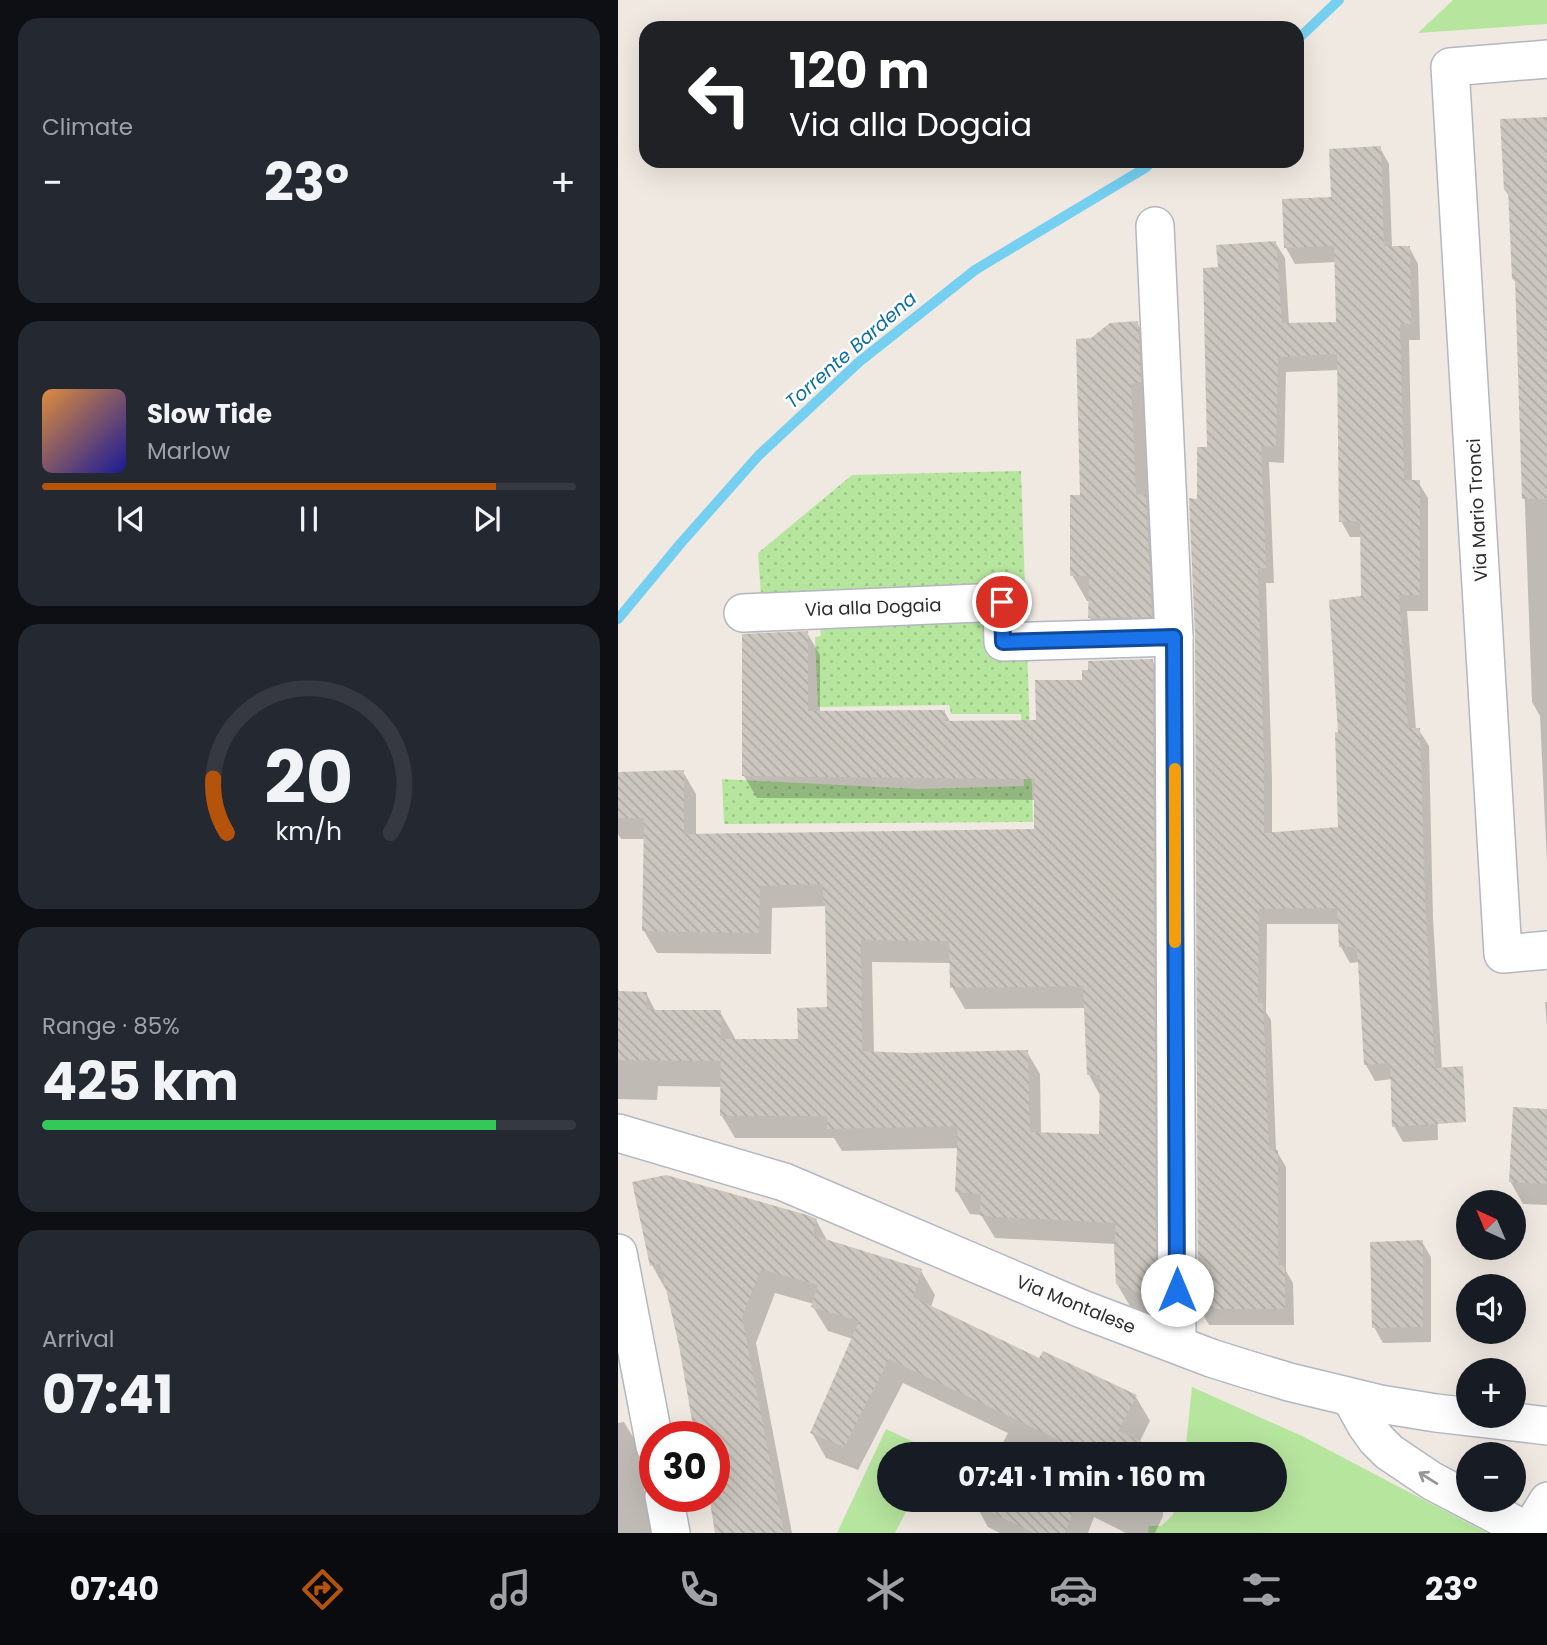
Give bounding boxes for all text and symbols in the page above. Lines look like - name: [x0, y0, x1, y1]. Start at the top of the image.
- text: 120 m: [789, 37, 930, 105]
- icon: left: [674, 49, 765, 140]
- text: Via alla Dogaia: [789, 102, 1032, 147]
- text: Climate: [42, 111, 133, 143]
- text: 23°: [264, 146, 349, 219]
- text: −: [42, 156, 63, 209]
- text: +: [550, 156, 576, 209]
- water label: Torrente Bardena: [779, 285, 923, 415]
- text: Slow Tide: [147, 396, 272, 432]
- text: Marlow: [147, 435, 230, 467]
- street label: Via Mario Tronci: [1461, 438, 1493, 582]
- icon: previous: [112, 500, 150, 538]
- icon: pause: [290, 500, 328, 538]
- icon: next: [468, 500, 506, 538]
- pin: [972, 572, 1032, 632]
- icon: arrive: [983, 583, 1021, 621]
- street label: Via alla Dogaia: [804, 592, 942, 622]
- text: 20: [264, 727, 354, 828]
- text: km/h: [276, 813, 342, 848]
- text: Range · 85%: [42, 1010, 180, 1042]
- text: 425 km: [42, 1045, 239, 1118]
- north arrow: [1456, 1190, 1526, 1260]
- map controls: [1456, 1190, 1526, 1512]
- position arrow: [1140, 1253, 1214, 1327]
- street label: Via Montalese: [1012, 1269, 1140, 1339]
- button: sound: [1456, 1274, 1526, 1344]
- text: Arrival: [42, 1323, 114, 1355]
- text: 07:41: [42, 1358, 173, 1431]
- button: +: [1456, 1358, 1526, 1428]
- speed limit sign: 30: [639, 1421, 730, 1512]
- button: −: [1456, 1442, 1526, 1512]
- text: 07:41 · 1 min · 160 m: [958, 1459, 1206, 1495]
- one-way arrow: [1418, 1470, 1438, 1484]
- icon: directions: [298, 1565, 347, 1614]
- icon: music: [486, 1565, 535, 1614]
- icon: phone: [674, 1565, 723, 1614]
- icon: climate: [861, 1565, 910, 1614]
- icon: car: [1049, 1565, 1098, 1614]
- icon: filters: [1237, 1565, 1286, 1614]
- text: 07:40: [69, 1566, 159, 1611]
- text: 23°: [1425, 1566, 1478, 1611]

